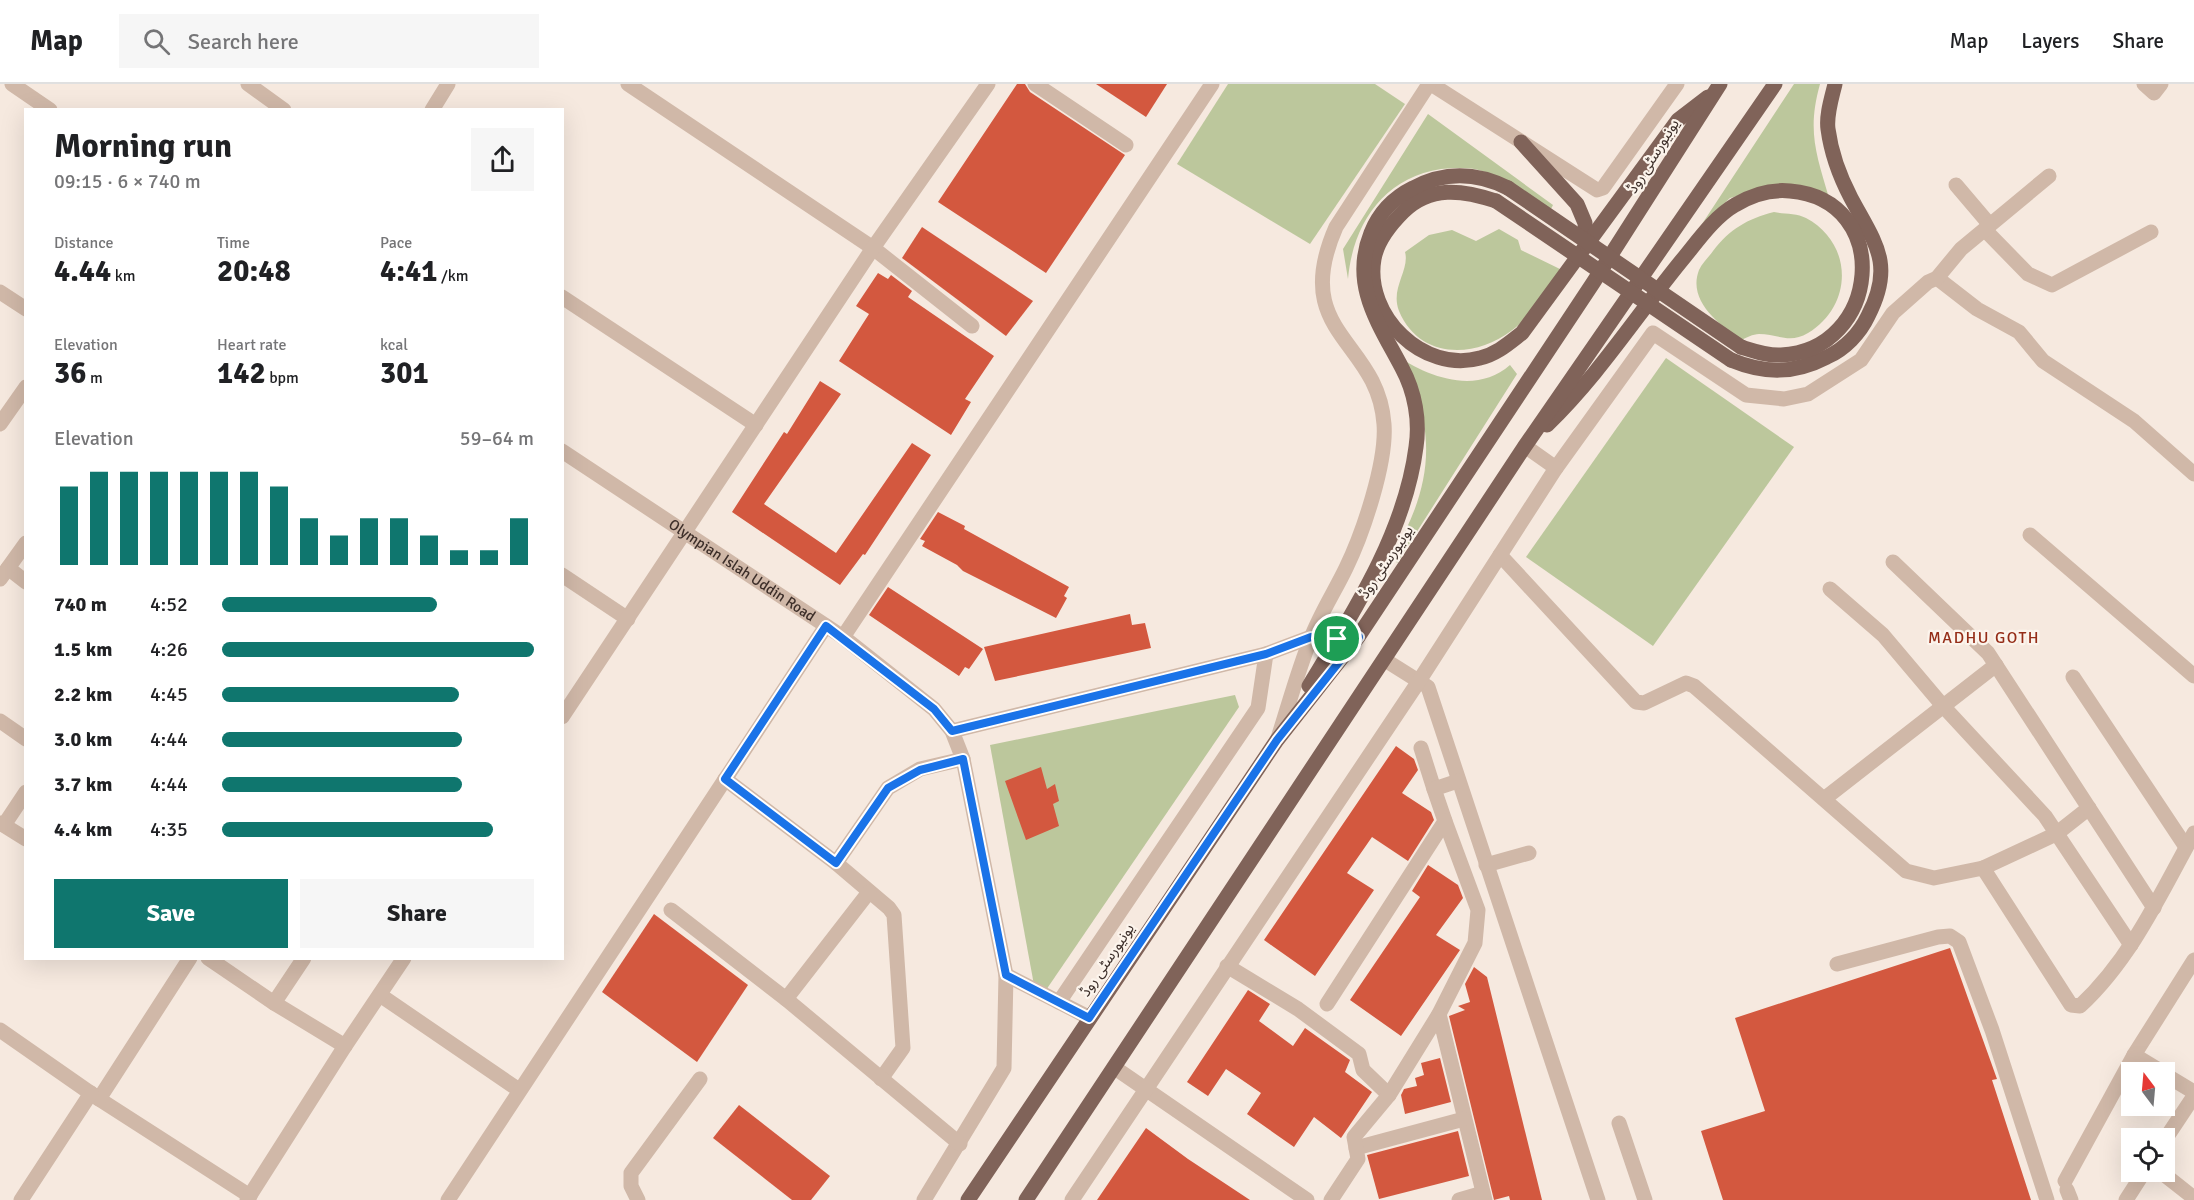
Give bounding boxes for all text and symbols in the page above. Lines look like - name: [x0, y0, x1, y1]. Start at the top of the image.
- search box: [119, 14, 539, 68]
- text: Map: [30, 24, 83, 58]
- icon: search: [140, 25, 173, 58]
- text: Search here: [188, 28, 299, 55]
- text: Map: [1950, 28, 1988, 54]
- text: Layers: [2021, 28, 2079, 54]
- text: Share: [2112, 28, 2164, 54]
- street label: یونیورسٹی روڈ: [1623, 115, 1683, 197]
- text: Morning run: [54, 126, 232, 167]
- button: share: [471, 128, 534, 191]
- text: 09:15 · 6 × 740 m: [54, 169, 201, 194]
- text: Distance: [54, 233, 114, 253]
- text: Time: [217, 233, 250, 253]
- text: Pace: [380, 233, 412, 253]
- text: 4.44: [54, 253, 111, 290]
- text: 20:48: [217, 253, 291, 290]
- text: 4:41: [380, 253, 437, 290]
- text: km: [111, 266, 136, 286]
- text: /km: [437, 266, 469, 286]
- text: Elevation: [54, 335, 118, 355]
- text: Heart rate: [217, 335, 286, 355]
- text: kcal: [380, 335, 408, 355]
- text: 36: [54, 355, 86, 392]
- text: 142: [217, 355, 266, 392]
- text: 301: [380, 355, 429, 392]
- text: m: [86, 368, 103, 388]
- text: bpm: [266, 368, 299, 388]
- text: Elevation: [54, 426, 134, 451]
- text: 59–64 m: [460, 426, 534, 451]
- street label: Olympian Islah Uddin Road: [665, 515, 819, 625]
- street label: یونیورسٹی روڈ: [1355, 522, 1417, 602]
- text: 740 m: [54, 592, 107, 617]
- text: 4:52: [150, 592, 188, 617]
- pin: [1311, 613, 1362, 664]
- icon: arrive: [1320, 622, 1353, 655]
- district label: MADHU GOTH: [1928, 628, 2040, 648]
- text: 1.5 km: [54, 637, 112, 662]
- text: 4:26: [150, 637, 188, 662]
- text: 2.2 km: [54, 682, 112, 707]
- text: 4:45: [150, 682, 188, 707]
- text: 3.0 km: [54, 727, 112, 752]
- text: 4:44: [150, 727, 188, 752]
- text: 3.7 km: [54, 772, 112, 797]
- text: 4:44: [150, 772, 188, 797]
- text: 4.4 km: [54, 817, 112, 842]
- text: 4:35: [150, 817, 188, 842]
- button: Save: [54, 879, 288, 948]
- button: Share: [300, 879, 534, 948]
- street label: یونیورسٹی روڈ: [1076, 920, 1138, 1000]
- north arrow: [2121, 1062, 2175, 1116]
- map controls: [2121, 1062, 2175, 1182]
- button: locate: [2121, 1128, 2175, 1182]

